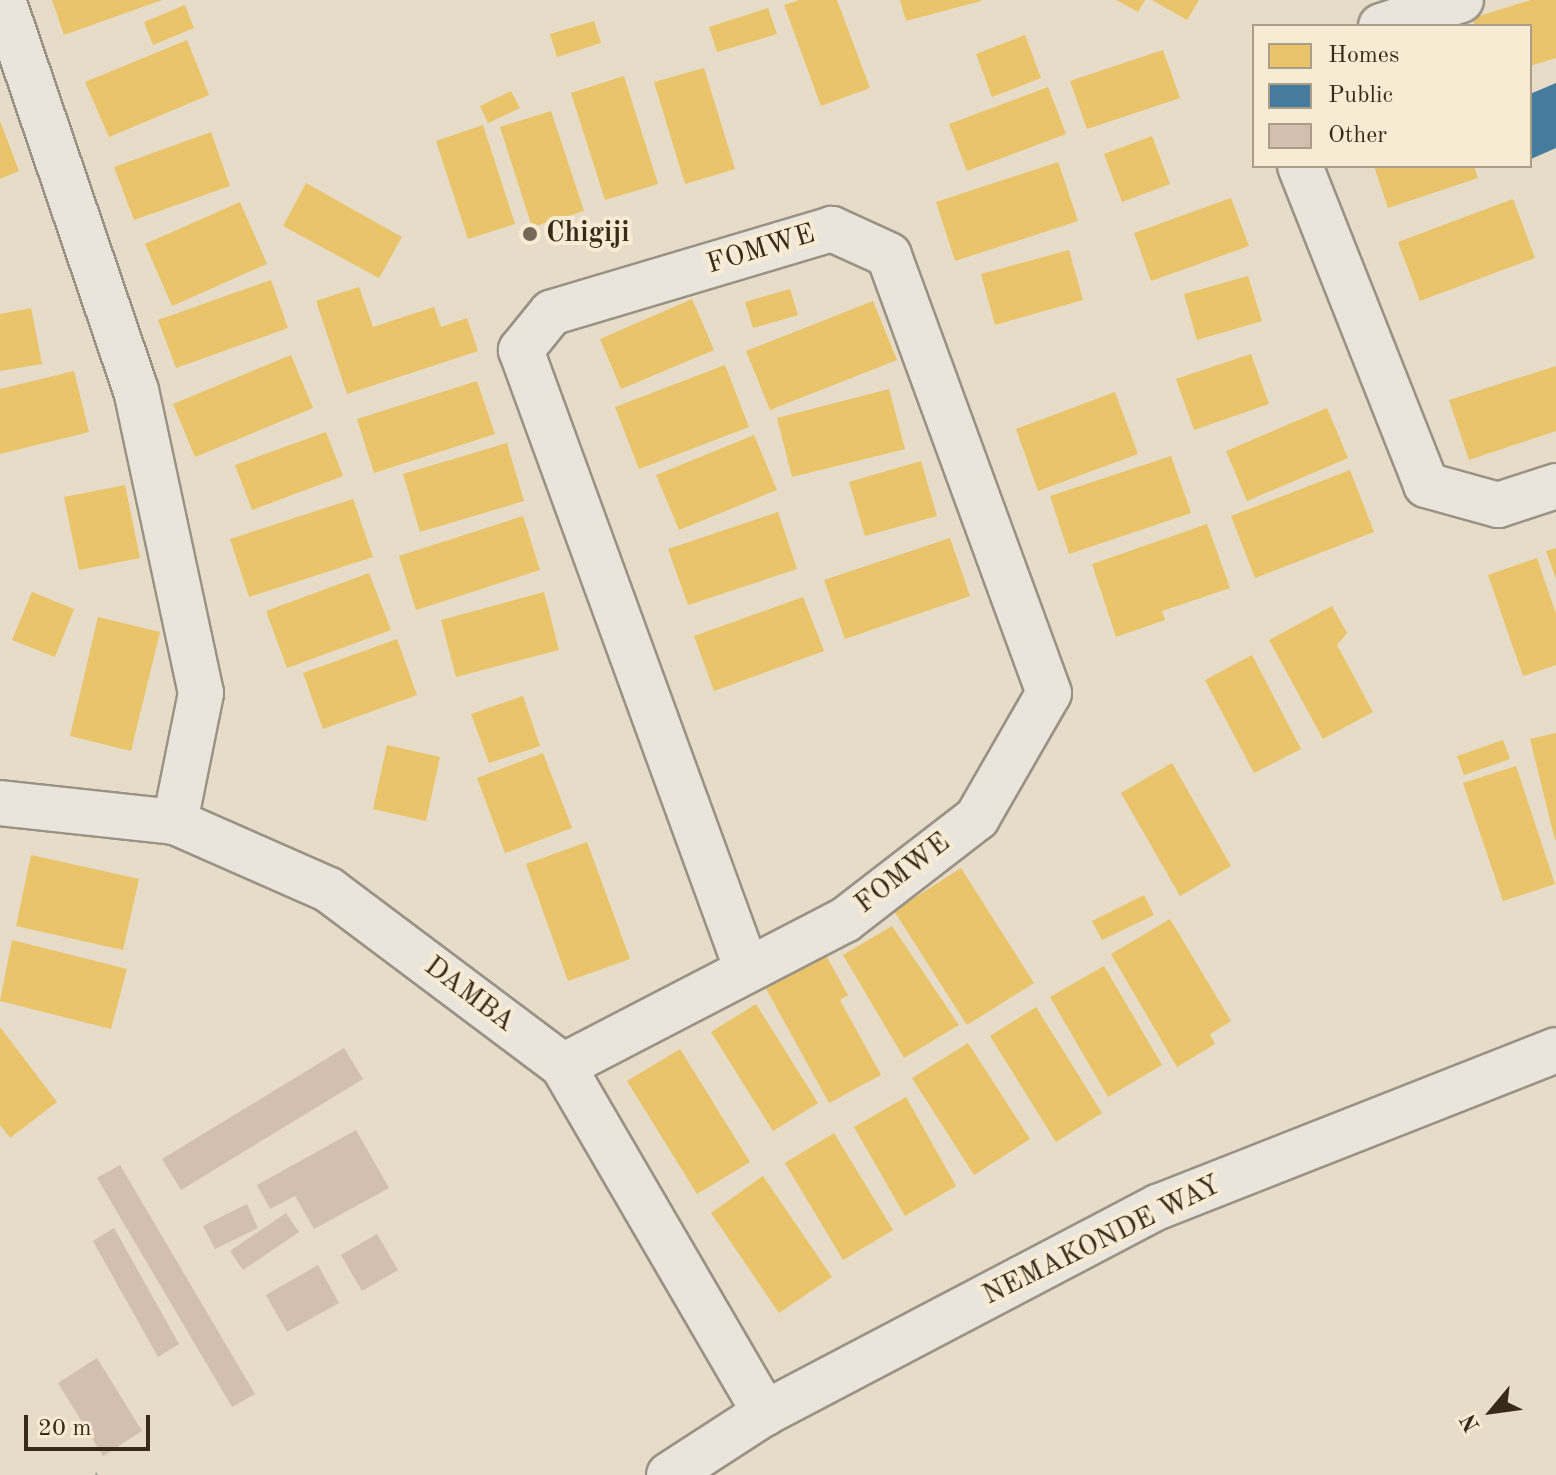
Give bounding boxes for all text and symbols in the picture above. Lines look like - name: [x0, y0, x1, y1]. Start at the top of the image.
- legend: [1252, 24, 1532, 168]
- text: Homes: [1328, 44, 1399, 68]
- text: Public: [1328, 84, 1393, 108]
- text: Other: [1328, 124, 1387, 148]
- place label: Chigiji: [546, 217, 629, 251]
- street label: FOMWE: [703, 218, 819, 282]
- marker: Chigiji: [521, 225, 539, 243]
- street label: FOMWE: [849, 827, 957, 921]
- street label: DAMBA: [417, 950, 521, 1040]
- street label: NEMAKONDE WAY: [978, 1169, 1226, 1313]
- north arrow: [1452, 1371, 1532, 1451]
- scale bar: [28, 1399, 154, 1449]
- text: N: [1457, 1410, 1485, 1435]
- text: 20 m: [38, 1417, 92, 1441]

